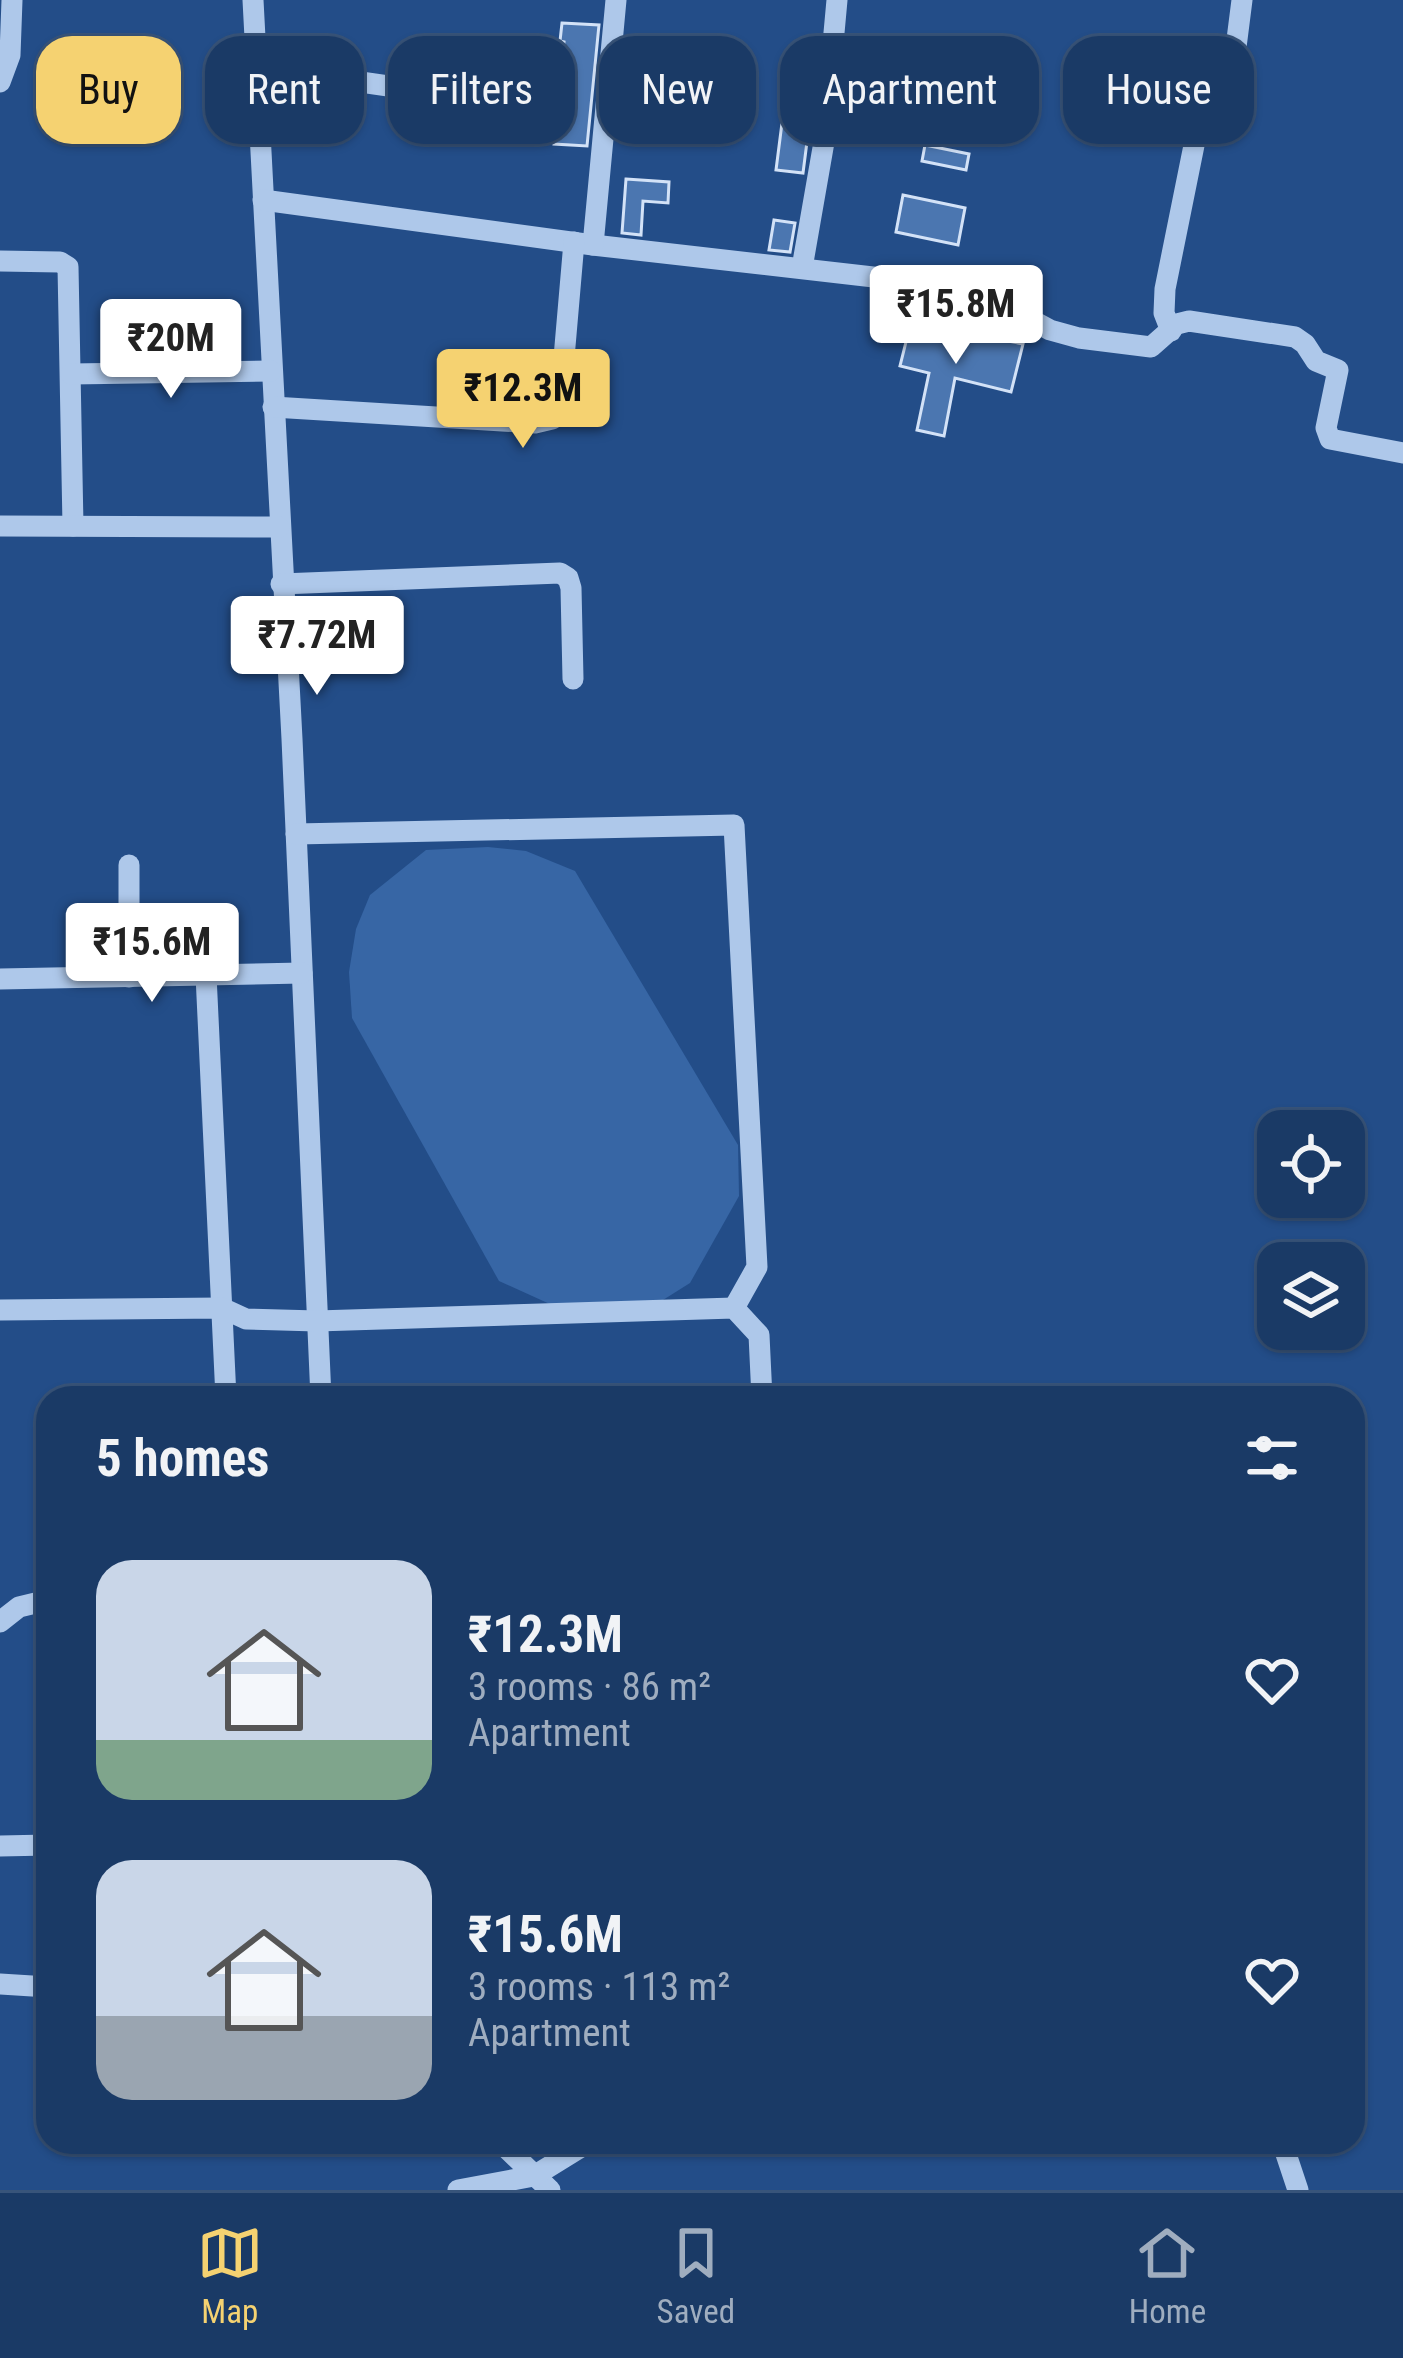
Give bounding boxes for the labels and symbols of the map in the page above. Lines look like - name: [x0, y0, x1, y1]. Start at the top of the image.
- pin: ₹15.8M: [858, 265, 1054, 367]
- pin: ₹20M: [100, 299, 242, 401]
- pin: ₹12.3M: [425, 349, 621, 451]
- pin: ₹7.72M: [219, 596, 415, 698]
- pin: ₹15.6M: [54, 903, 250, 1005]

